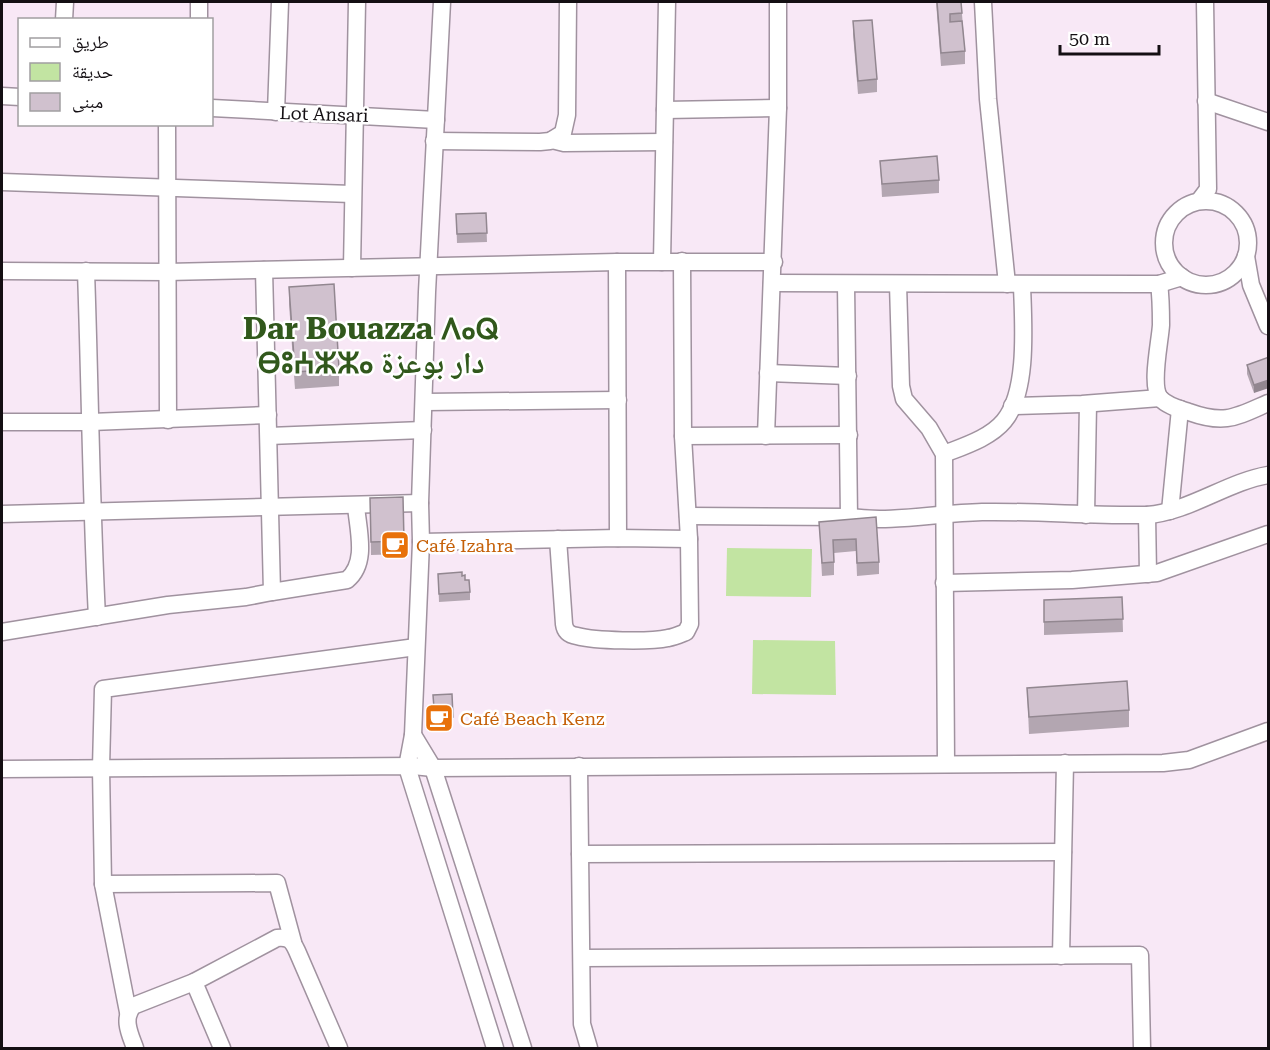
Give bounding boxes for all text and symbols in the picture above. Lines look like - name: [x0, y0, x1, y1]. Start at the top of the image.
- legend: [18, 18, 213, 126]
- scale bar: [1060, 18, 1159, 56]
- text: 50 m: [1069, 28, 1110, 49]
- text: طريق: [72, 31, 109, 53]
- text: حديقة: [72, 61, 113, 82]
- text: مبنى: [72, 91, 103, 113]
- street label: Lot Ansari: [279, 102, 369, 126]
- district label: Dar Bouazza ⴷⴰⵕ ⴱⵓⵄⵣⵣⴰ دار بوعزة: [243, 311, 499, 380]
- cafe icon: Café Izahra: [379, 529, 411, 561]
- place label: Café Izahra: [416, 535, 514, 556]
- cafe icon: Café Beach Kenz: [423, 702, 455, 734]
- place label: Café Beach Kenz: [460, 708, 605, 729]

